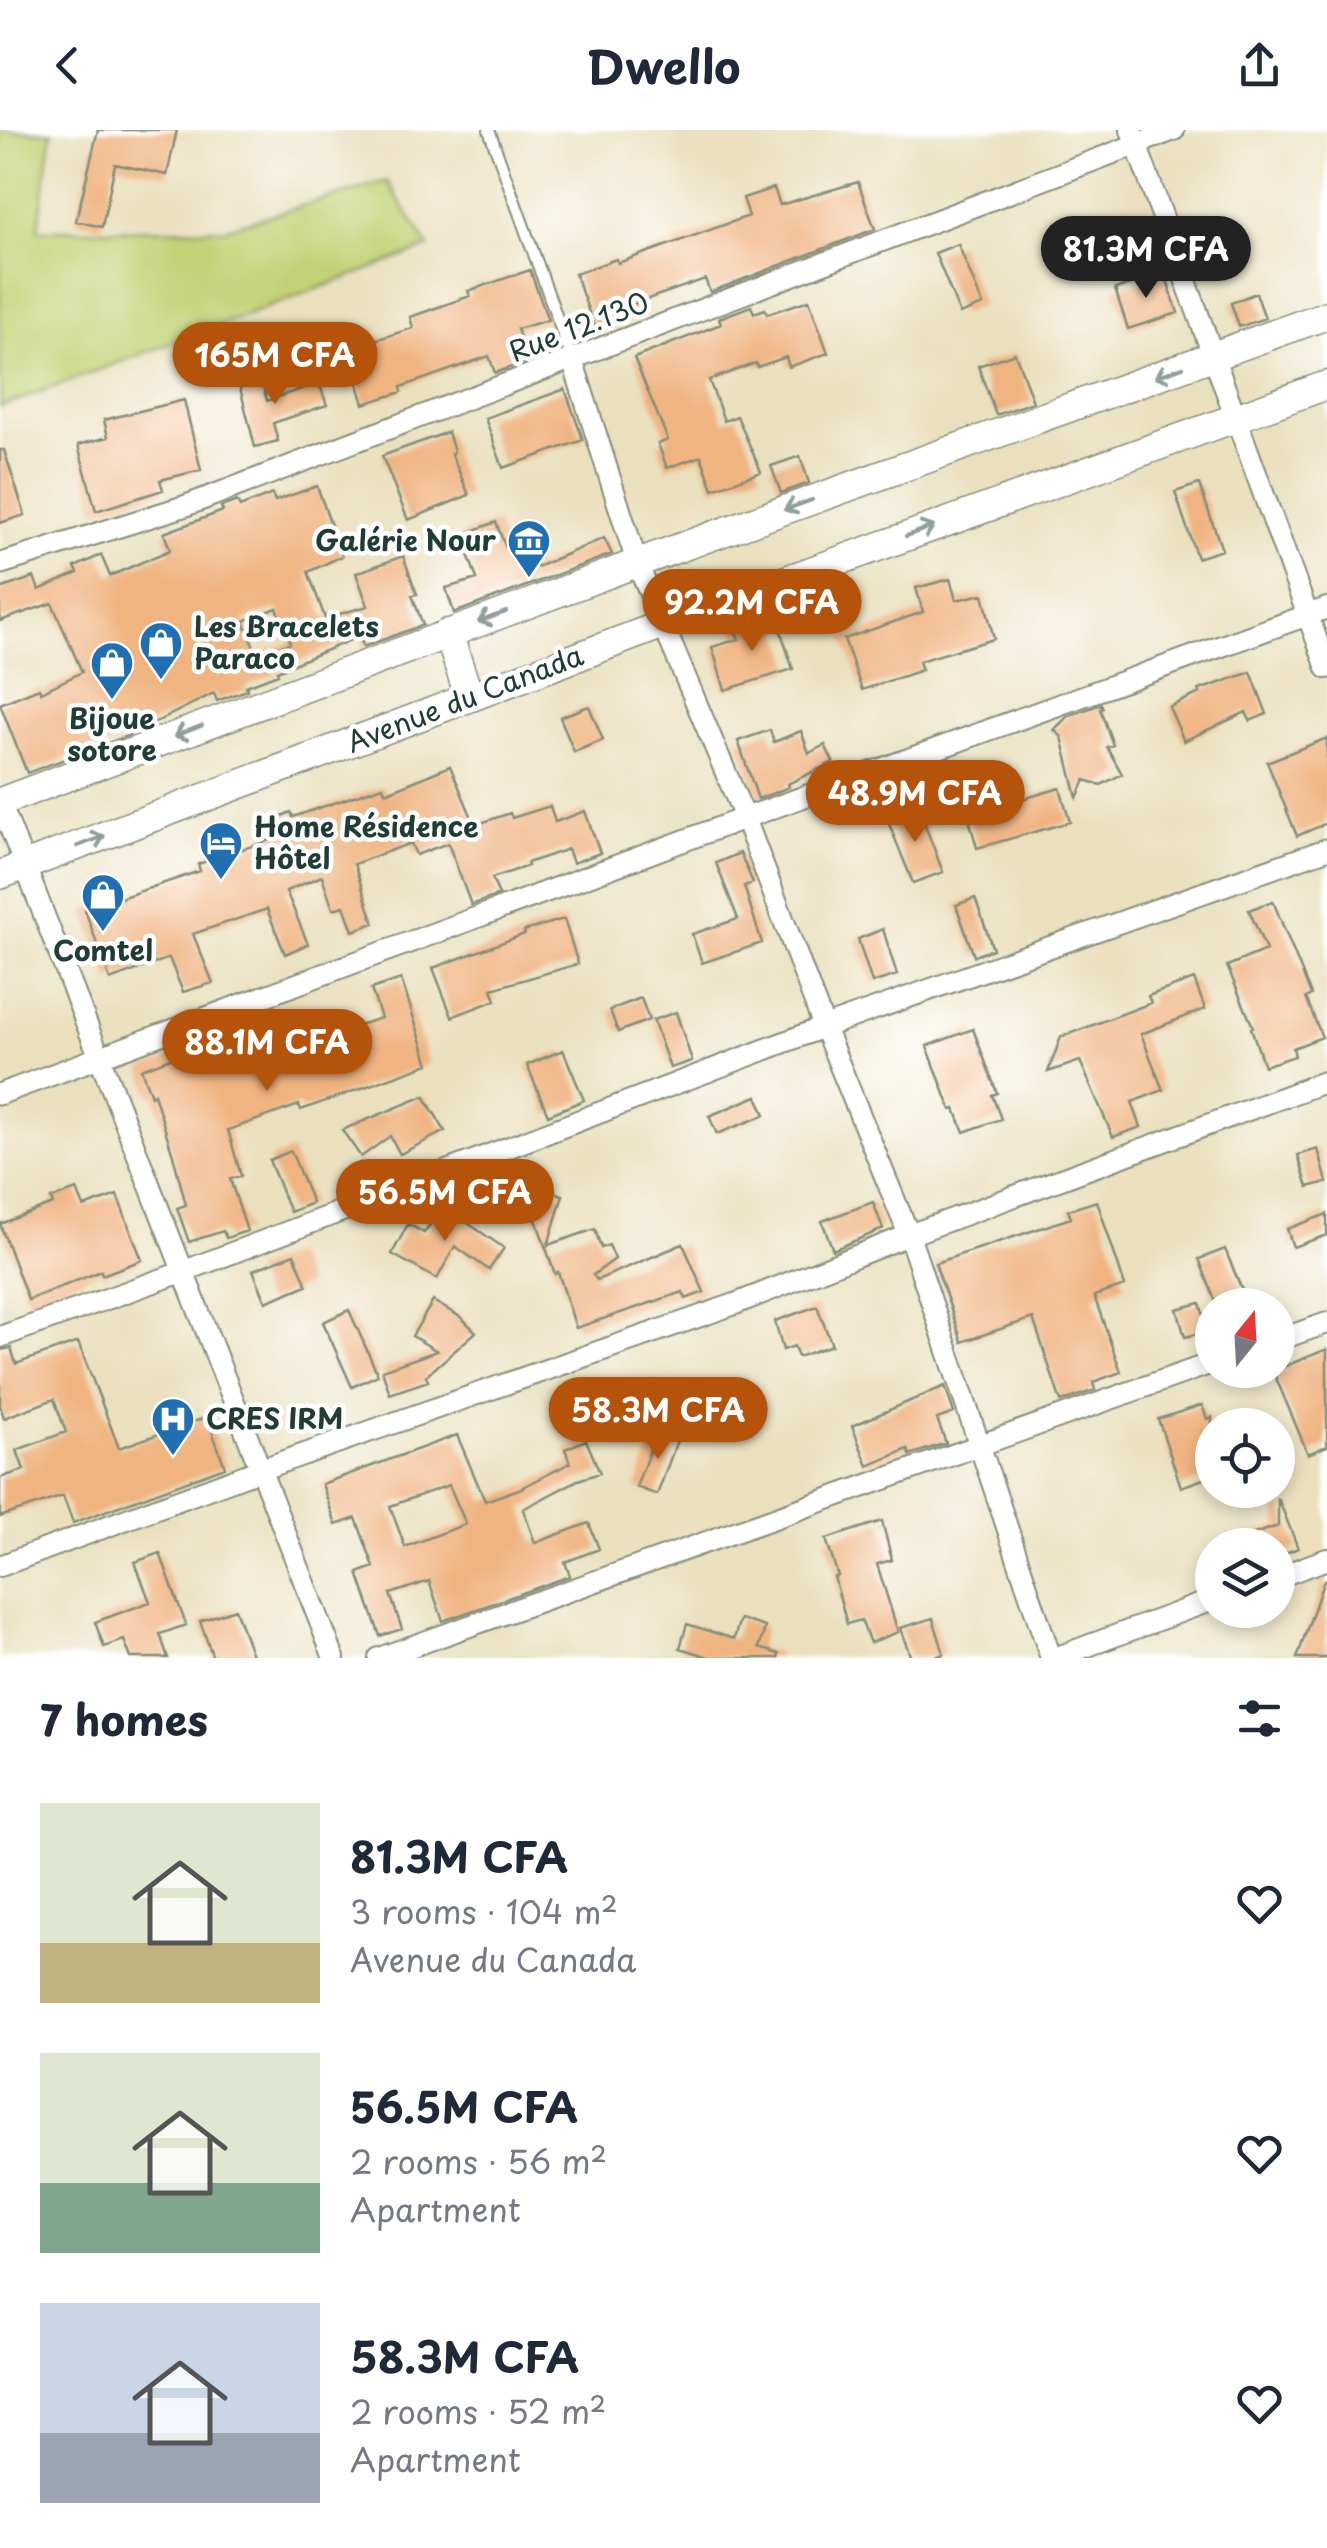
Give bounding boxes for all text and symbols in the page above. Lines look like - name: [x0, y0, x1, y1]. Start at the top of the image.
- text: Dwello: [587, 31, 740, 99]
- icon: back: [40, 38, 95, 93]
- icon: share: [1232, 38, 1287, 93]
- pin: 81.3M CFA: [1032, 216, 1260, 301]
- text: 81.3M CFA: [1063, 224, 1229, 272]
- street label: Rue 12.130: [502, 279, 654, 372]
- pin: 165M CFA: [172, 322, 378, 407]
- text: 165M CFA: [195, 330, 356, 378]
- one-way arrow: [1155, 364, 1186, 382]
- one-way arrow: [783, 497, 814, 515]
- place label: Galérie Nour: [315, 518, 497, 561]
- museum icon: Galérie Nour: [506, 518, 552, 579]
- one-way arrow: [904, 521, 936, 539]
- pin: 92.2M CFA: [638, 569, 866, 654]
- text: 92.2M CFA: [665, 577, 840, 625]
- place label: Les Bracelets Paraco: [194, 604, 379, 679]
- one-way arrow: [478, 609, 509, 627]
- shop icon: Les Bracelets Paraco: [138, 620, 184, 681]
- street label: Avenue du Canada: [340, 633, 589, 763]
- shop icon: Bijoue sotore: [89, 640, 135, 701]
- place label: Bijoue sotore: [67, 696, 157, 771]
- one-way arrow: [173, 723, 204, 741]
- pin: 48.9M CFA: [801, 760, 1029, 845]
- text: 48.9M CFA: [828, 768, 1002, 816]
- place label: Home Résidence Hôtel: [254, 804, 479, 879]
- hotel icon: Home Résidence Hôtel: [198, 820, 244, 881]
- one-way arrow: [75, 831, 106, 849]
- shop icon: Comtel: [80, 872, 126, 933]
- place label: Comtel: [53, 928, 153, 971]
- pin: 88.1M CFA: [153, 1009, 381, 1094]
- text: 88.1M CFA: [184, 1017, 350, 1065]
- pin: 56.5M CFA: [331, 1159, 559, 1244]
- text: 56.5M CFA: [358, 1167, 532, 1215]
- north arrow: [1195, 1288, 1295, 1388]
- map controls: [1195, 1288, 1295, 1628]
- pin: 58.3M CFA: [544, 1377, 772, 1462]
- text: 58.3M CFA: [571, 1385, 745, 1433]
- hospital icon: CRES IRM: [150, 1396, 196, 1457]
- place label: CRES IRM: [206, 1396, 343, 1439]
- button: locate: [1195, 1408, 1295, 1508]
- button: layers: [1195, 1528, 1295, 1628]
- text: 7 homes: [40, 1687, 208, 1750]
- icon: filters: [1232, 1691, 1287, 1746]
- text: 81.3M CFA: [350, 1824, 568, 1887]
- icon: home: [120, 1843, 240, 1963]
- icon: heart: [1232, 1876, 1287, 1931]
- text: 3 rooms · 104 m²: [350, 1887, 618, 1935]
- text: Avenue du Canada: [350, 1935, 636, 1983]
- text: 56.5M CFA: [350, 2074, 578, 2137]
- icon: home: [120, 2093, 240, 2213]
- icon: heart: [1232, 2126, 1287, 2181]
- text: 2 rooms · 56 m²: [350, 2137, 607, 2185]
- text: Apartment: [350, 2185, 521, 2233]
- text: 58.3M CFA: [350, 2324, 579, 2387]
- icon: home: [120, 2343, 240, 2463]
- icon: heart: [1232, 2376, 1287, 2431]
- text: 2 rooms · 52 m²: [350, 2387, 606, 2435]
- text: Apartment: [350, 2435, 521, 2483]

